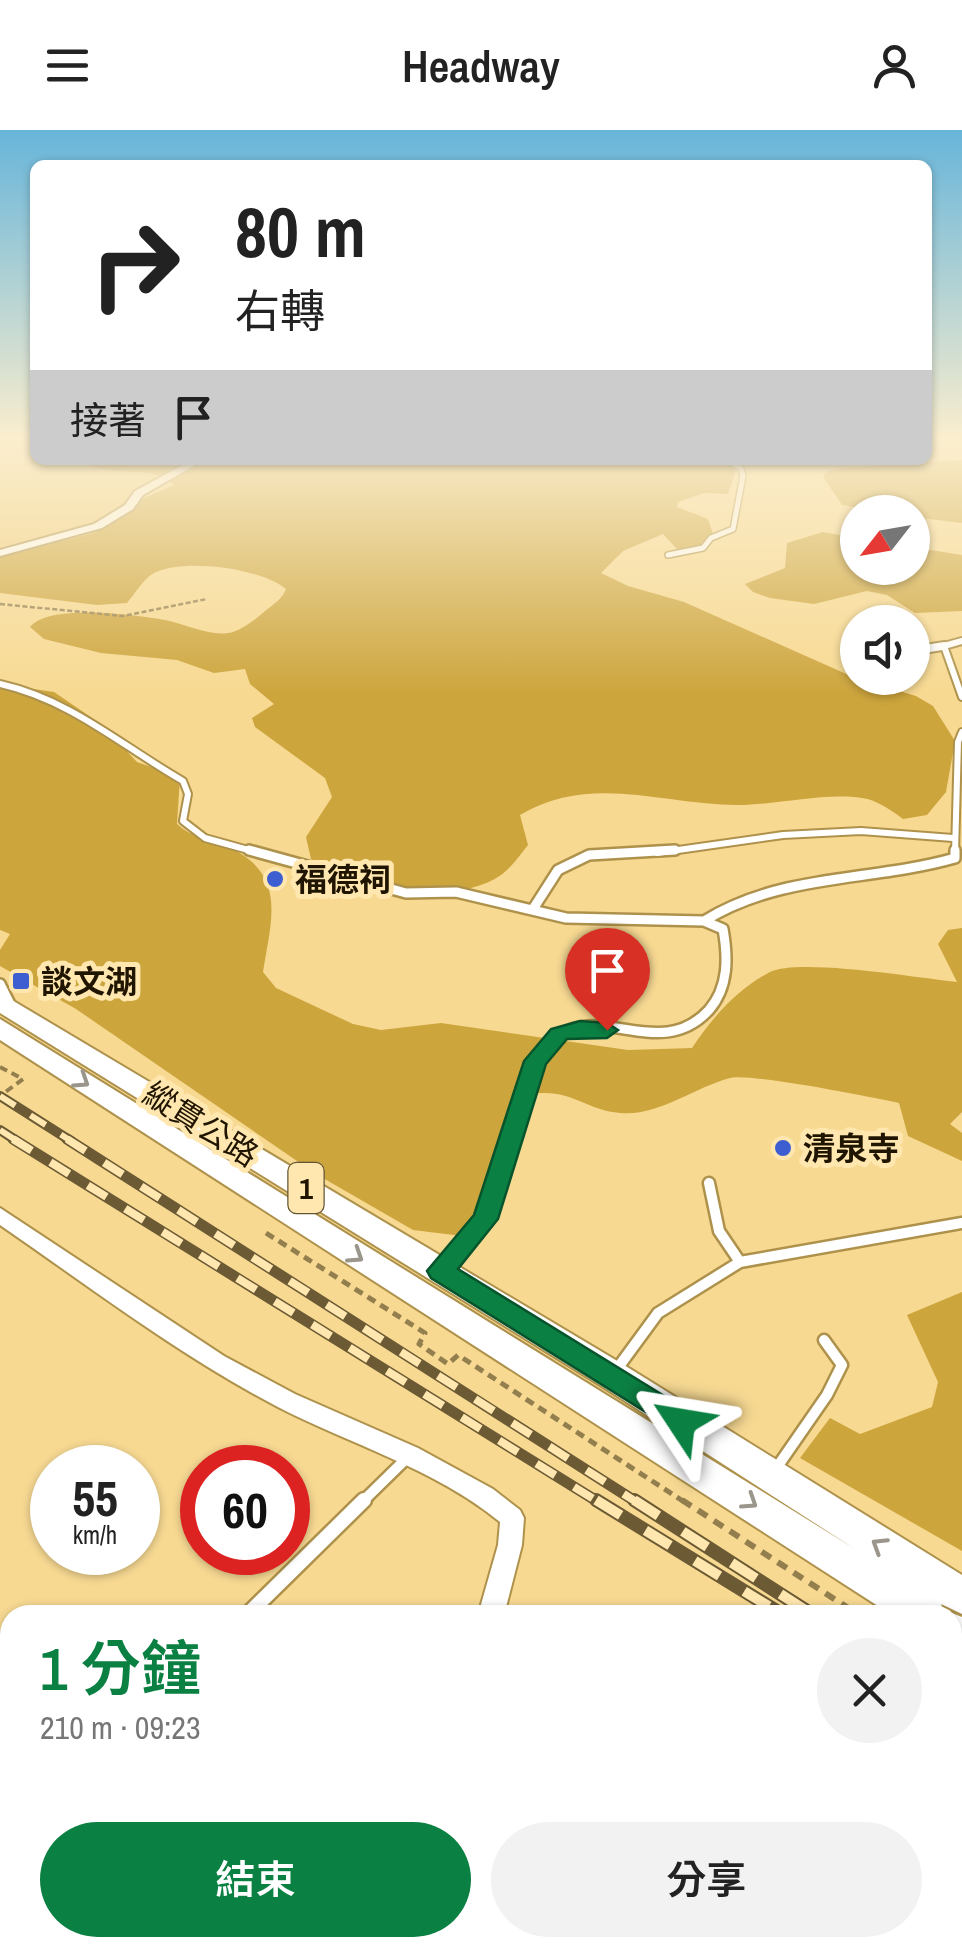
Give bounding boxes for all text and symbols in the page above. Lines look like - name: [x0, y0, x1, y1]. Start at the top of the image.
- text: Headway: [402, 35, 560, 96]
- icon: menu: [40, 38, 95, 93]
- icon: person: [867, 38, 922, 93]
- text: 80 m: [235, 185, 366, 279]
- icon: right: [70, 200, 200, 330]
- text: 右轉: [235, 280, 325, 341]
- icon: arrive: [166, 390, 221, 445]
- text: 接著: [70, 395, 146, 446]
- north arrow: [840, 495, 930, 585]
- map controls: [840, 495, 930, 695]
- button: sound: [840, 605, 930, 695]
- place label: 福德祠: [295, 858, 391, 901]
- marker: 福德祠: [264, 868, 286, 890]
- pin: [565, 928, 650, 1031]
- icon: arrive: [580, 943, 635, 998]
- place label: 談文湖: [41, 960, 137, 1003]
- marker: 談文湖: [10, 970, 32, 992]
- one-way arrow: [71, 1068, 89, 1087]
- street label: 縱貫公路: [135, 1072, 267, 1176]
- place label: 清泉寺: [803, 1127, 899, 1170]
- marker: 清泉寺: [772, 1137, 794, 1159]
- road number: 1: [288, 1163, 324, 1213]
- one-way arrow: [345, 1243, 363, 1262]
- position arrow: [629, 1370, 733, 1474]
- speed limit sign: 60: [180, 1445, 310, 1575]
- text: 55: [72, 1464, 118, 1532]
- one-way arrow: [739, 1490, 757, 1509]
- text: km/h: [73, 1518, 117, 1552]
- one-way arrow: [872, 1538, 890, 1557]
- text: 1 分鐘: [40, 1628, 201, 1709]
- button: close: [817, 1638, 922, 1743]
- text: 210 m · 09:23: [40, 1706, 200, 1749]
- button: 結束: [40, 1822, 471, 1937]
- button: 分享: [491, 1822, 922, 1937]

